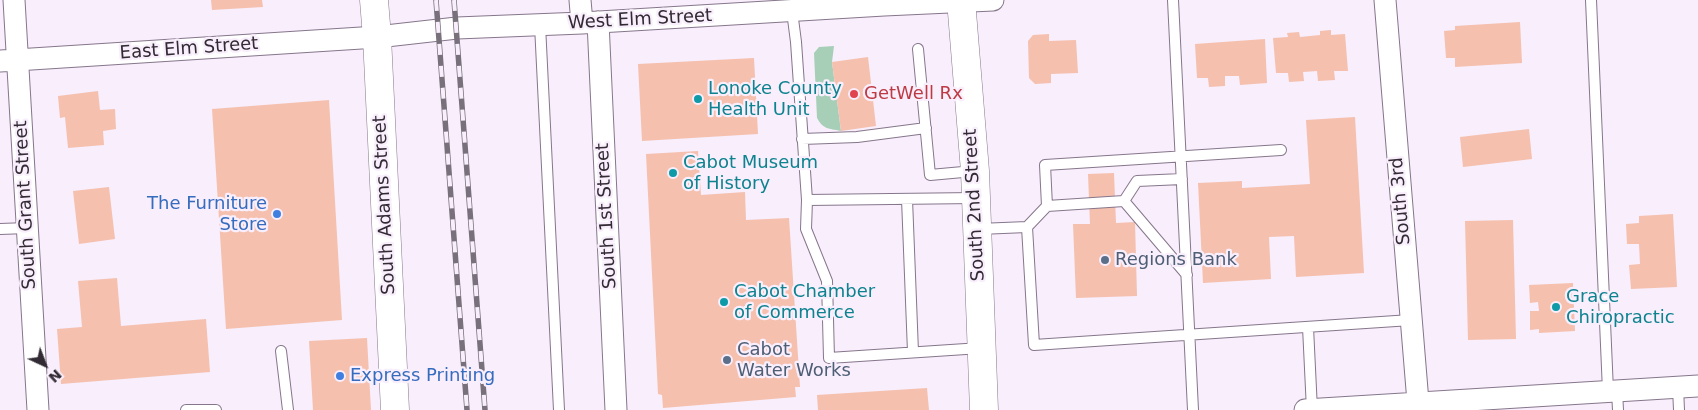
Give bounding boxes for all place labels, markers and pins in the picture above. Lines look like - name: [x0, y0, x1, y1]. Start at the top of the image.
- place label: Lonoke County Health Unit: [708, 78, 842, 120]
- place label: GetWell Rx: [864, 83, 963, 105]
- marker: GetWell Rx: [848, 88, 860, 100]
- marker: Lonoke County Health Unit: [692, 93, 704, 105]
- place label: Cabot Museum of History: [683, 152, 818, 194]
- marker: Cabot Museum of History: [667, 167, 679, 179]
- place label: The Furniture Store: [147, 193, 267, 235]
- marker: The Furniture Store: [271, 208, 283, 220]
- place label: Regions Bank: [1115, 249, 1237, 271]
- marker: Regions Bank: [1099, 254, 1111, 266]
- place label: Cabot Chamber of Commerce: [734, 281, 875, 324]
- place label: Grace Chiropractic: [1566, 286, 1675, 328]
- marker: Cabot Chamber of Commerce: [718, 296, 730, 308]
- marker: Grace Chiropractic: [1550, 301, 1562, 313]
- place label: Cabot Water Works: [737, 339, 851, 382]
- marker: Cabot Water Works: [721, 354, 733, 366]
- place label: Express Printing: [350, 365, 495, 387]
- marker: Express Printing: [334, 370, 346, 382]

